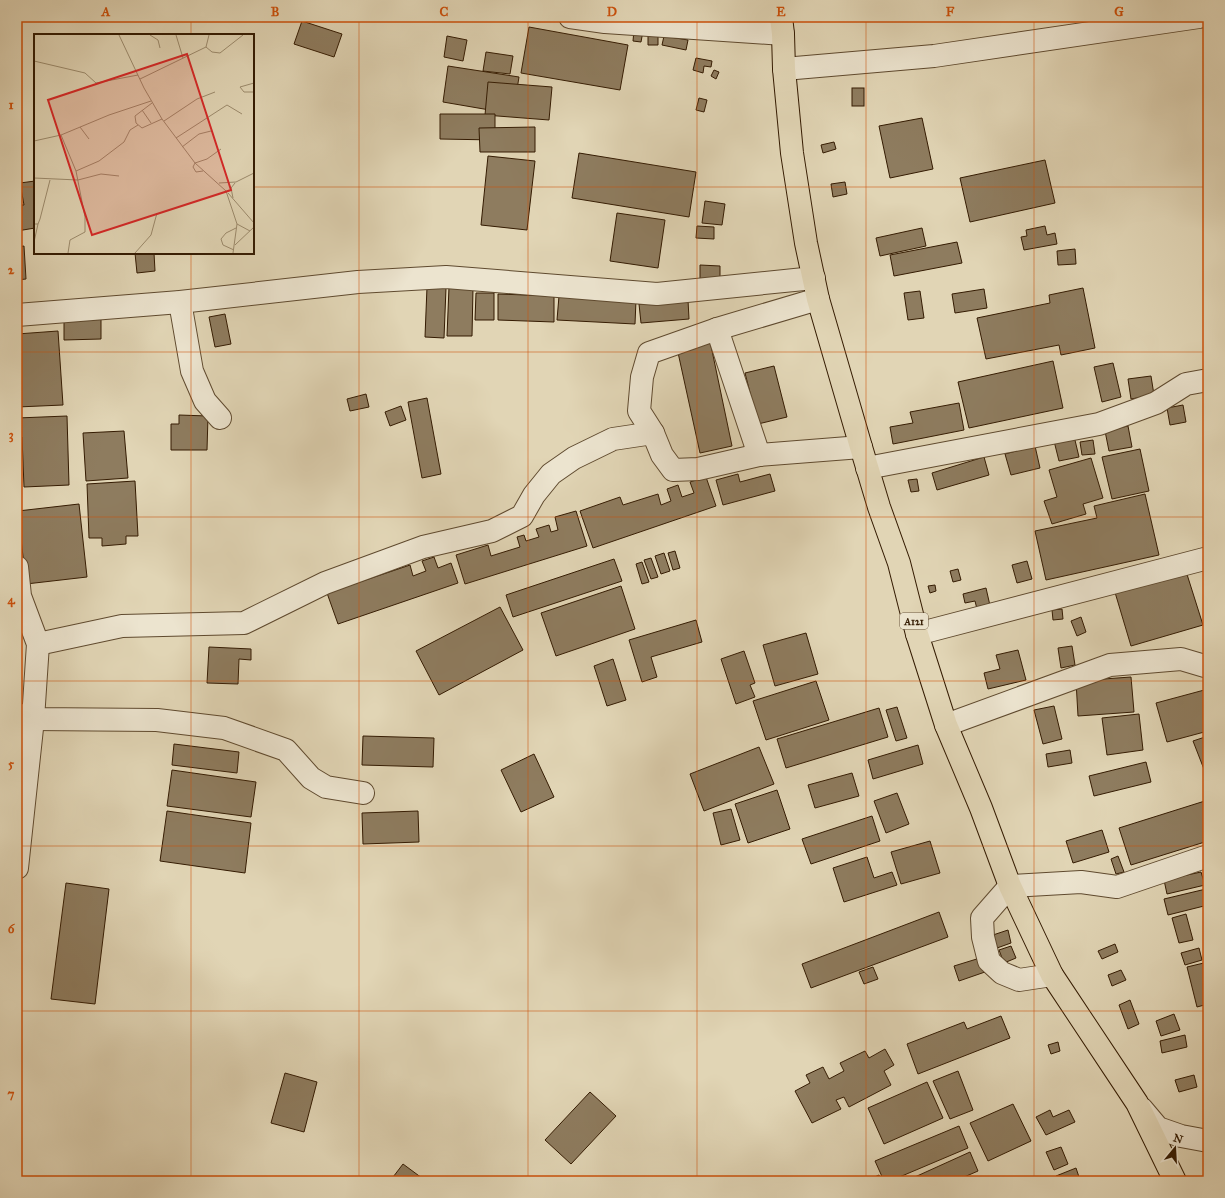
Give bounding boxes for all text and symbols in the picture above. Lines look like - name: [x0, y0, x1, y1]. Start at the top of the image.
- text: A: [101, 4, 111, 20]
- text: B: [271, 4, 280, 20]
- text: C: [440, 4, 449, 20]
- text: D: [607, 4, 617, 20]
- text: E: [776, 4, 786, 20]
- text: F: [946, 4, 955, 20]
- text: G: [1114, 4, 1124, 20]
- inset map: [34, 34, 254, 254]
- text: 1: [8, 97, 14, 113]
- text: 2: [8, 262, 15, 278]
- text: 3: [8, 427, 14, 443]
- text: 4: [7, 592, 15, 608]
- road number: A121: [900, 613, 928, 629]
- text: 5: [8, 756, 15, 772]
- text: 6: [8, 921, 16, 937]
- text: 7: [8, 1086, 15, 1102]
- north arrow: [1155, 1128, 1195, 1168]
- text: N: [1171, 1131, 1185, 1147]

